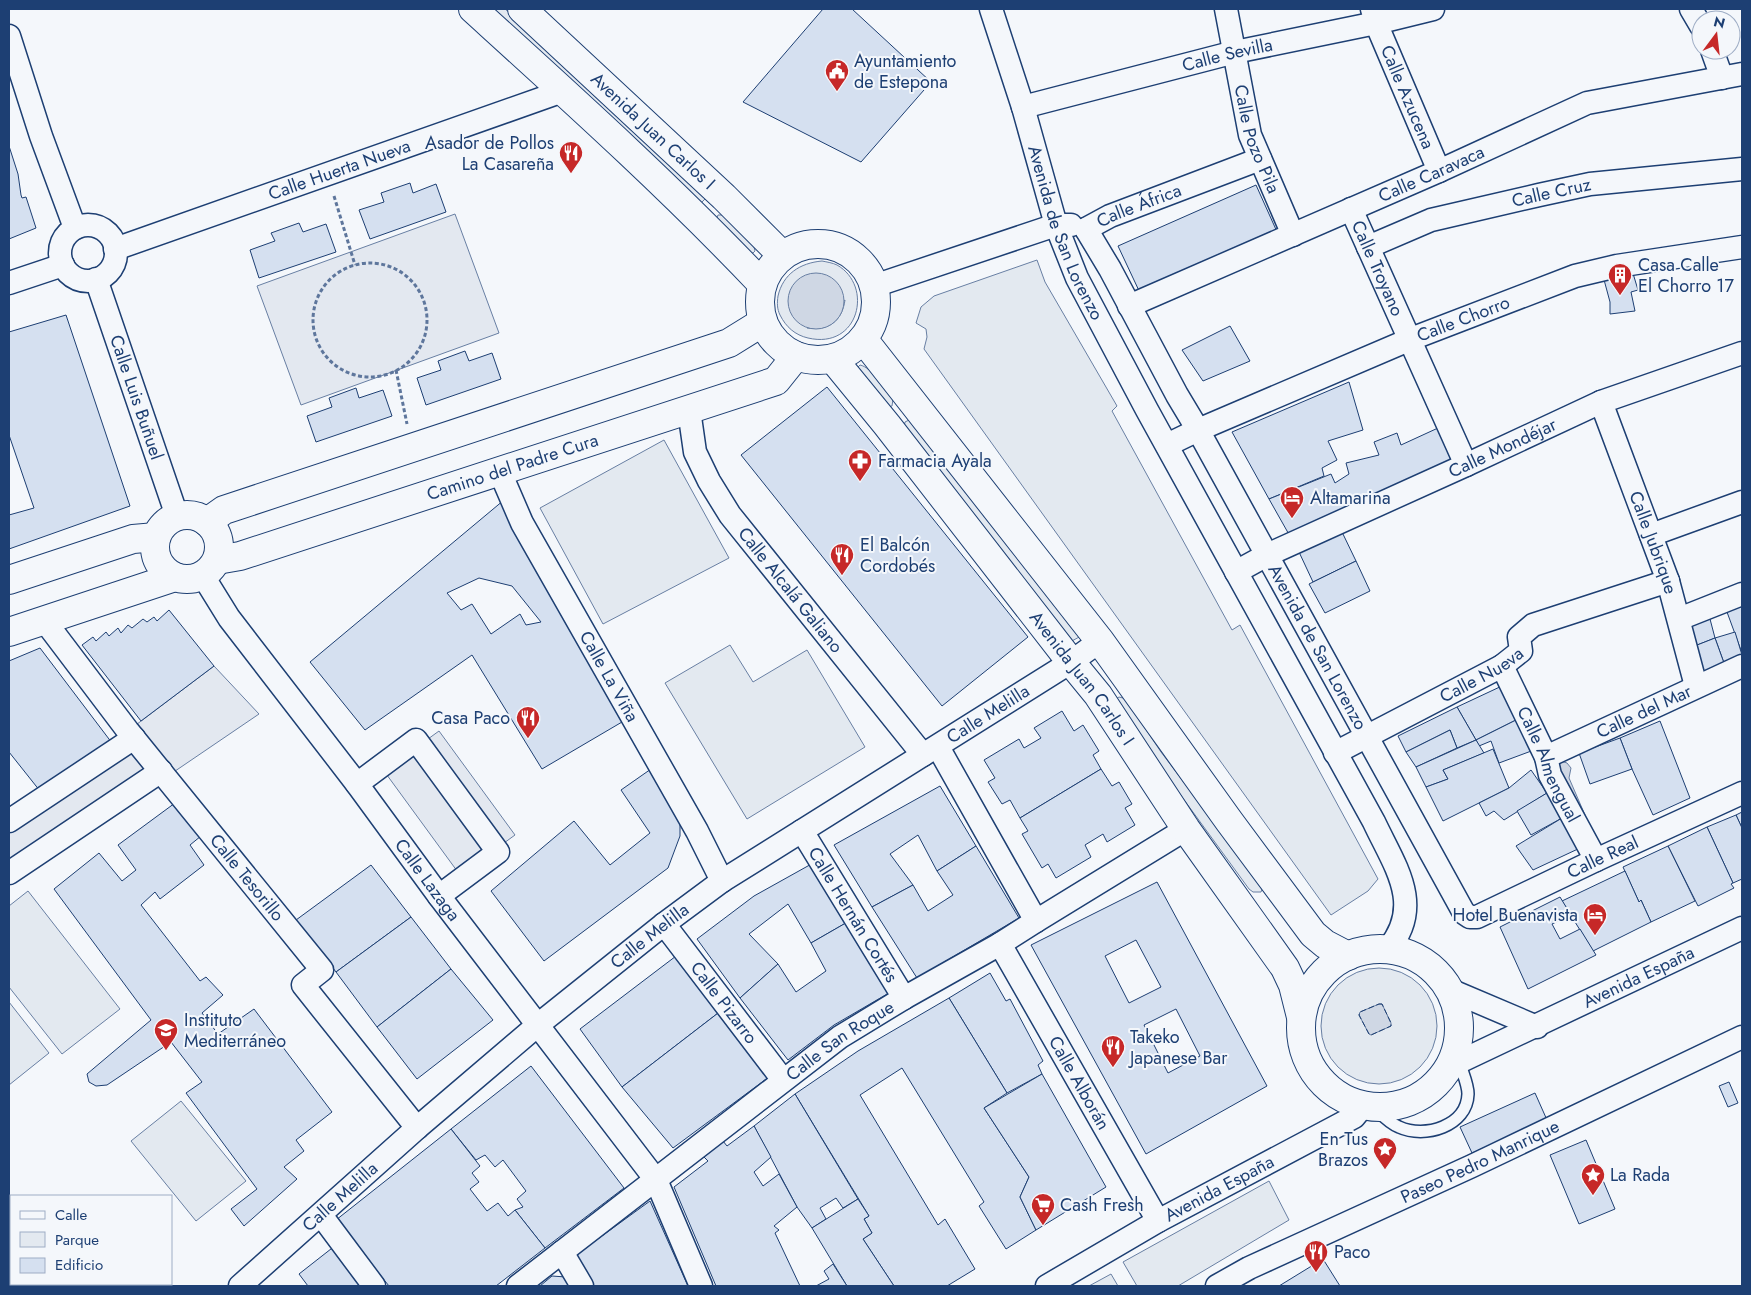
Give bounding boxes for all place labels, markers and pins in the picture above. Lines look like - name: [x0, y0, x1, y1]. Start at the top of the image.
- place label: Ayuntamiento de Estepona: [854, 48, 957, 95]
- public building icon: Ayuntamiento de Estepona: [824, 58, 850, 92]
- place label: Asador de Pollos La Casareña: [425, 130, 554, 177]
- restaurant icon: Asador de Pollos La Casareña: [558, 140, 584, 174]
- place label: Casa Calle El Chorro 17: [1638, 252, 1734, 299]
- building icon: Casa Calle El Chorro 17: [1607, 262, 1633, 296]
- pharmacy icon: Farmacia Ayala: [847, 448, 873, 482]
- place label: Farmacia Ayala: [878, 448, 992, 474]
- hotel icon: Altamarina: [1279, 485, 1305, 519]
- place label: Altamarina: [1310, 485, 1391, 511]
- place label: El Balcón Cordobés: [860, 532, 935, 579]
- restaurant icon: El Balcón Cordobés: [829, 542, 855, 576]
- place label: Casa Paco: [431, 705, 510, 731]
- restaurant icon: Casa Paco: [515, 705, 541, 739]
- place label: Hotel Buenavista: [1453, 902, 1578, 928]
- hotel icon: Hotel Buenavista: [1582, 902, 1608, 936]
- place label: Instituto Mediterráneo: [184, 1007, 286, 1054]
- school or university icon: Instituto Mediterráneo: [153, 1017, 179, 1051]
- place label: Takeko Japanese Bar: [1128, 1024, 1228, 1071]
- restaurant icon: Takeko Japanese Bar: [1100, 1034, 1126, 1068]
- place label: En Tus Brazos: [1318, 1126, 1368, 1173]
- place icon: En Tus Brazos: [1372, 1136, 1398, 1170]
- place icon: La Rada: [1580, 1162, 1606, 1196]
- place label: La Rada: [1610, 1162, 1670, 1188]
- supermarket icon: Cash Fresh: [1030, 1192, 1056, 1226]
- place label: Cash Fresh: [1060, 1192, 1144, 1218]
- restaurant icon: Paco: [1303, 1239, 1329, 1273]
- place label: Paco: [1334, 1239, 1371, 1265]

